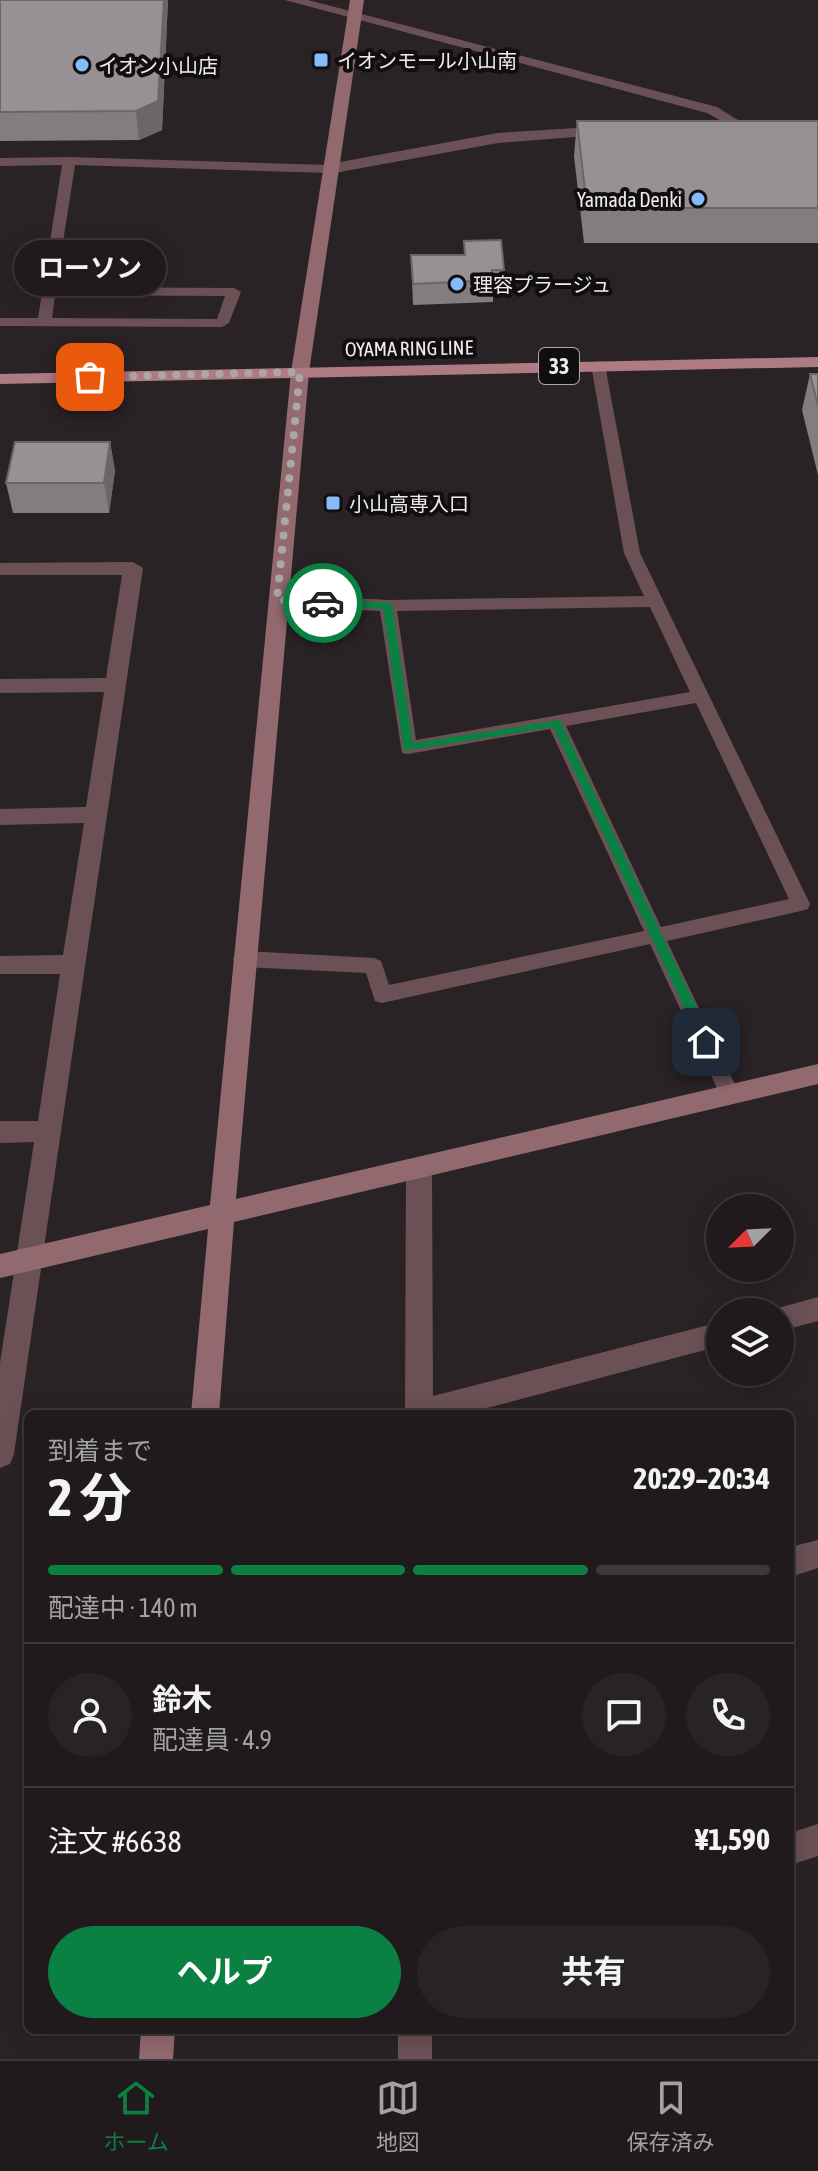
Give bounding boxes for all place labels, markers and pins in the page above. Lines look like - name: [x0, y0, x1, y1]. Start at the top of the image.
- place label: イオンモール小山南: [337, 49, 517, 72]
- marker: イオンモール小山南: [312, 51, 330, 69]
- place label: イオン小山店: [98, 54, 218, 77]
- marker: イオン小山店: [73, 56, 91, 74]
- place label: Yamada Denki: [577, 188, 682, 211]
- marker: Yamada Denki: [689, 190, 707, 208]
- callout: ローソン: [14, 241, 166, 297]
- place label: 理容プラージュ: [473, 273, 611, 296]
- marker: 理容プラージュ: [448, 275, 466, 293]
- pin: [56, 343, 124, 411]
- place label: 小山高専入口: [349, 492, 469, 515]
- marker: 小山高専入口: [324, 494, 342, 512]
- pin: [672, 1008, 740, 1076]

